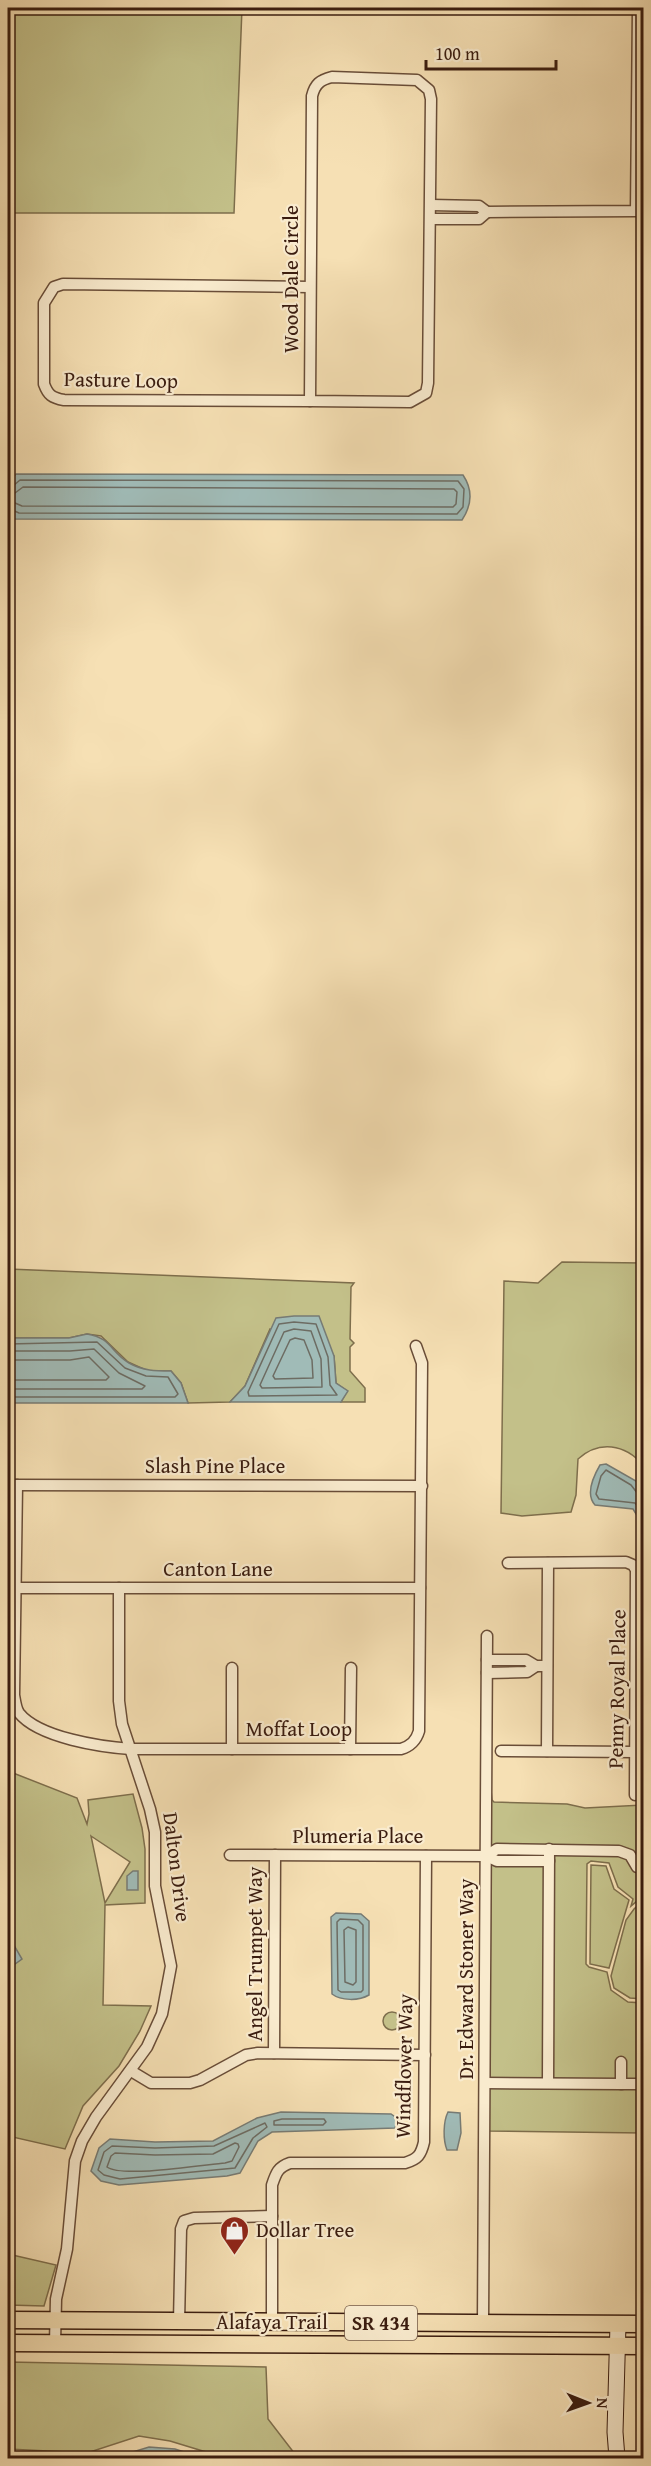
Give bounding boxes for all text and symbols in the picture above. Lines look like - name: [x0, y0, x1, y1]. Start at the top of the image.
- scale bar: [426, 33, 556, 71]
- text: 100 m: [435, 40, 480, 67]
- street label: Wood Dale Circle: [275, 205, 306, 353]
- street label: Pasture Loop: [64, 363, 178, 396]
- street label: Slash Pine Place: [145, 1450, 285, 1481]
- street label: Canton Lane: [163, 1553, 273, 1584]
- street label: Penny Royal Place: [600, 1609, 633, 1769]
- street label: Moffat Loop: [246, 1713, 352, 1744]
- street label: Dalton Drive: [155, 1810, 200, 1924]
- street label: Plumeria Place: [293, 1820, 424, 1851]
- street label: Angel Trumpet Way: [239, 1866, 270, 2041]
- street label: Dr. Edward Stoner Way: [450, 1878, 481, 2079]
- street label: Windflower Way: [387, 1993, 420, 2139]
- shop icon: Dollar Tree: [219, 2214, 251, 2256]
- place label: Dollar Tree: [256, 2214, 354, 2245]
- street label: Alafaya Trail: [216, 2306, 328, 2337]
- road number: SR 434: [345, 2306, 417, 2340]
- north arrow: [558, 2373, 618, 2433]
- text: N: [591, 2398, 615, 2409]

